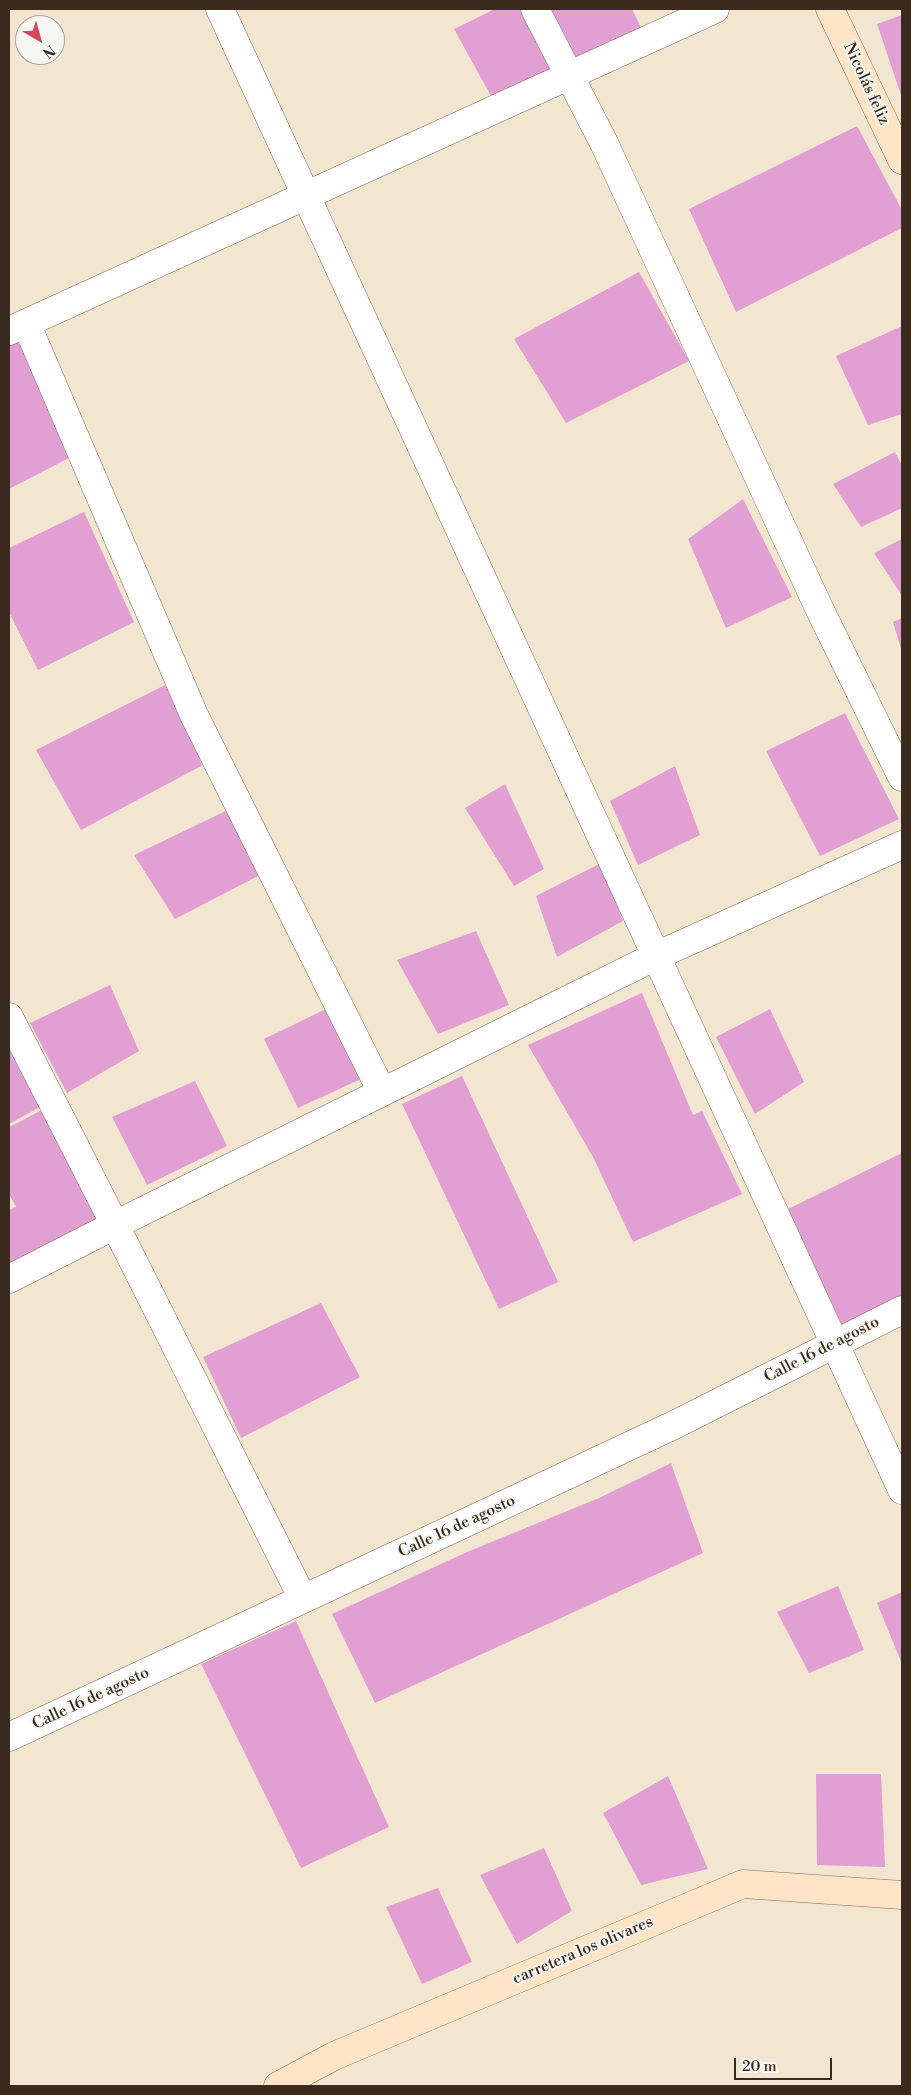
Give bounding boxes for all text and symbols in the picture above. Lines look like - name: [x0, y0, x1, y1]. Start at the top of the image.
- north arrow: [15, 15, 65, 65]
- street label: Nicolás feliz: [839, 40, 893, 128]
- text: N: [39, 41, 59, 62]
- street label: Calle 16 de agosto: [761, 1313, 883, 1387]
- street label: Calle 16 de agosto: [396, 1492, 518, 1562]
- street label: Calle 16 de agosto: [30, 1664, 152, 1734]
- street label: carretera los olivares: [510, 1913, 656, 1989]
- scale bar: [736, 2048, 834, 2080]
- text: 20 m: [742, 2057, 777, 2076]

